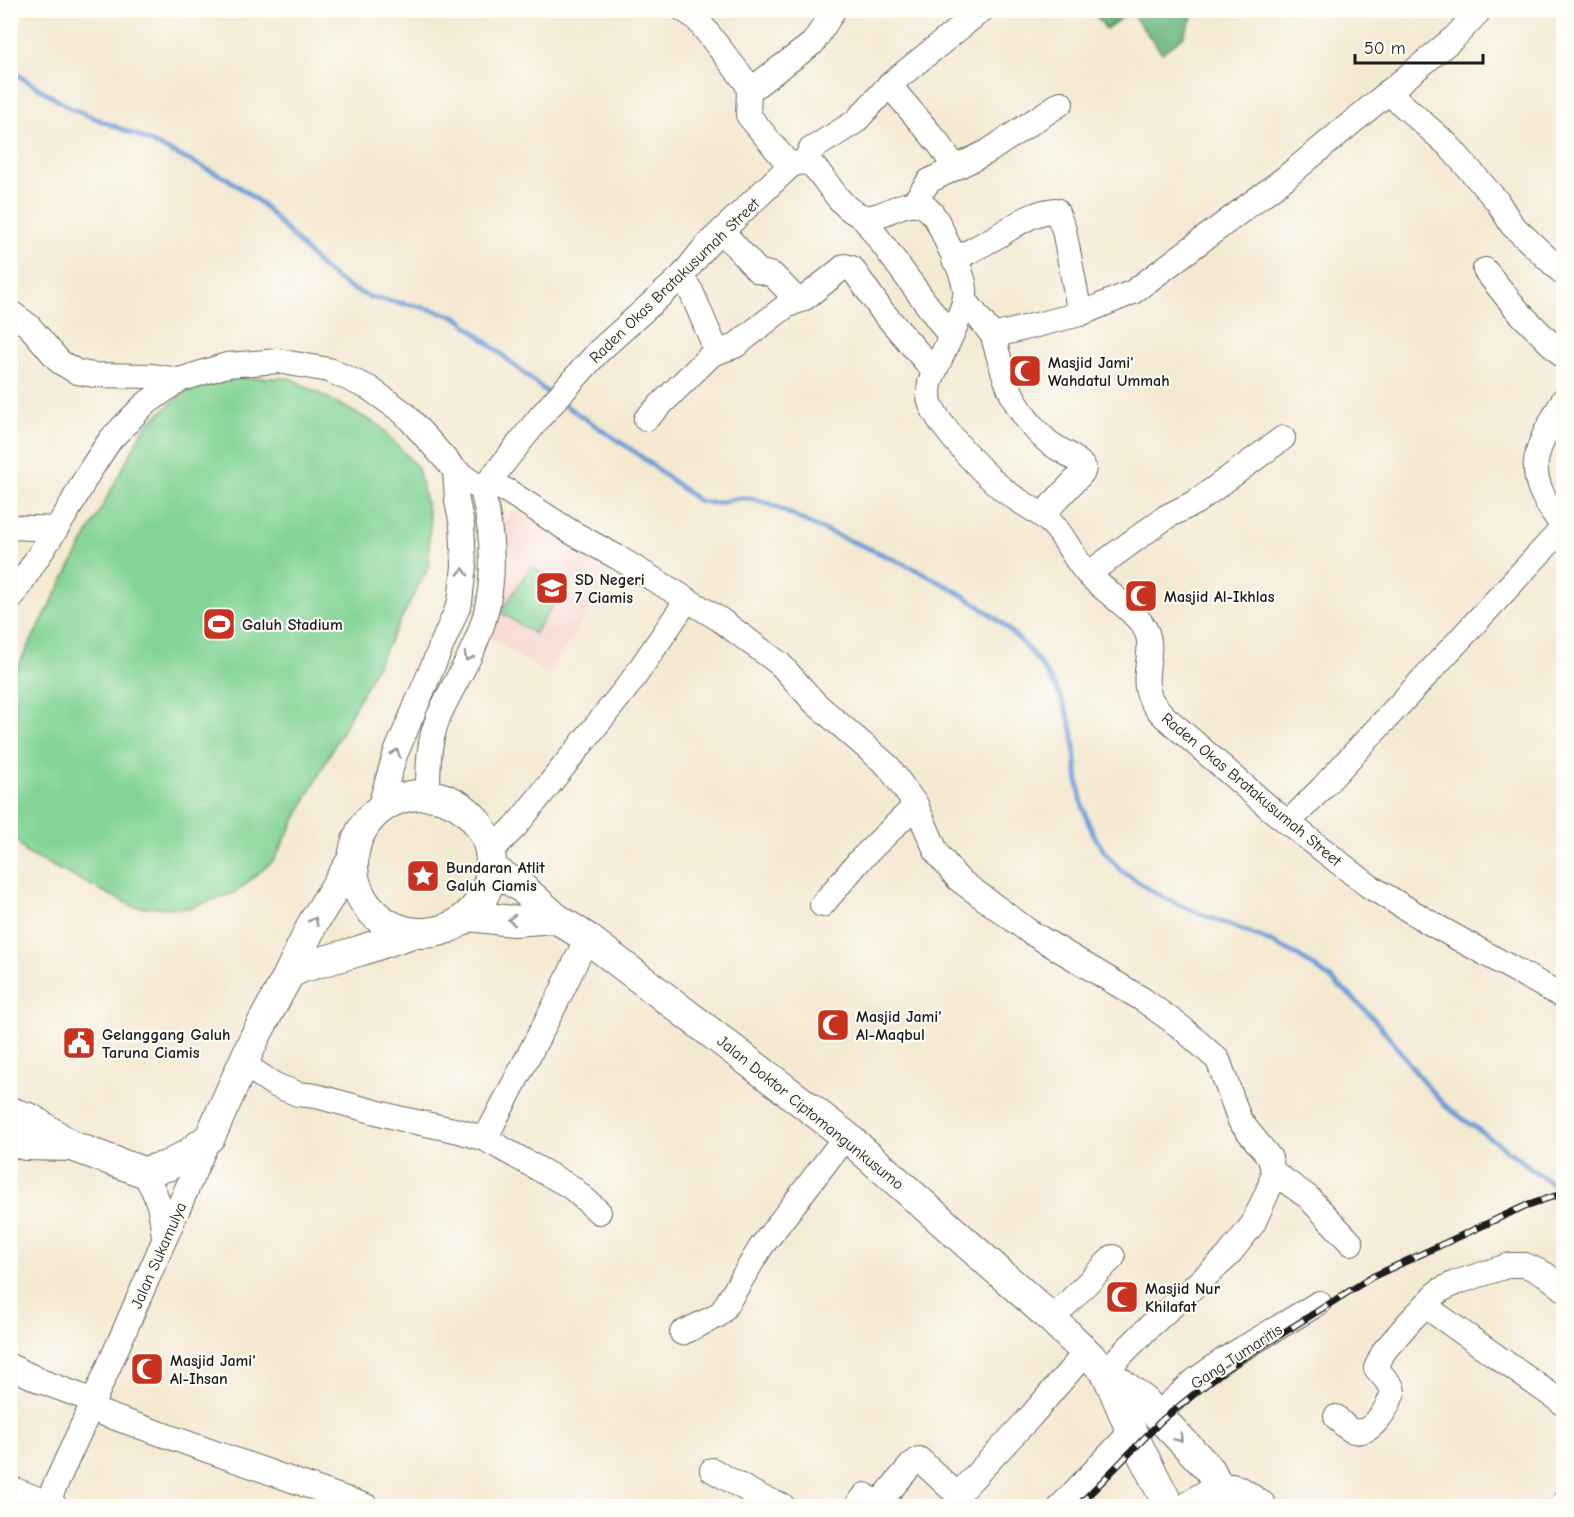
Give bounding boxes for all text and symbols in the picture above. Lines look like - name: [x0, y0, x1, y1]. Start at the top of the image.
- scale bar: [1355, 27, 1482, 65]
- text: 50 m: [1364, 38, 1406, 59]
- street label: Raden Okas Bratakusumah Street: [586, 194, 764, 367]
- mosque icon: Masjid Jami' Wahdatul Ummah: [1007, 353, 1043, 389]
- place label: Masjid Jami' Wahdatul Ummah: [1048, 354, 1170, 390]
- one-way arrow: [456, 567, 469, 576]
- school or university icon: SD Negeri 7 Ciamis: [534, 570, 570, 606]
- place label: SD Negeri 7 Ciamis: [575, 571, 645, 607]
- mosque icon: Masjid Al-Ikhlas: [1123, 578, 1159, 614]
- place label: Masjid Al-Ikhlas: [1164, 588, 1275, 606]
- sports icon: Galuh Stadium: [201, 606, 237, 642]
- place label: Galuh Stadium: [242, 616, 343, 634]
- one-way arrow: [464, 650, 476, 661]
- street label: Raden Okas Bratakusumah Street: [1158, 709, 1345, 871]
- one-way arrow: [388, 749, 401, 759]
- place icon: Bundaran Atlit Galuh Ciamis: [405, 858, 441, 894]
- place label: Bundaran Atlit Galuh Ciamis: [446, 859, 545, 895]
- one-way arrow: [508, 914, 517, 926]
- one-way arrow: [307, 917, 318, 928]
- mosque icon: Masjid Jami' Al-Maqbul: [815, 1007, 851, 1043]
- place label: Masjid Jami' Al-Maqbul: [856, 1008, 942, 1044]
- public building icon: Gelanggang Galuh Taruna Ciamis: [61, 1025, 97, 1061]
- place label: Gelanggang Galuh Taruna Ciamis: [102, 1026, 231, 1062]
- street label: Jalan Doktor Ciptomangunkusumo: [713, 1032, 907, 1194]
- street label: Jalan Sukamulya: [127, 1200, 190, 1311]
- mosque icon: Masjid Nur Khilafat: [1104, 1279, 1140, 1315]
- place label: Masjid Nur Khilafat: [1145, 1280, 1221, 1316]
- street label: Gang Tumaritis: [1188, 1320, 1286, 1393]
- mosque icon: Masjid Jami' Al-Ihsan: [129, 1351, 165, 1387]
- place label: Masjid Jami' Al-Ihsan: [170, 1352, 256, 1388]
- one-way arrow: [1172, 1431, 1183, 1442]

